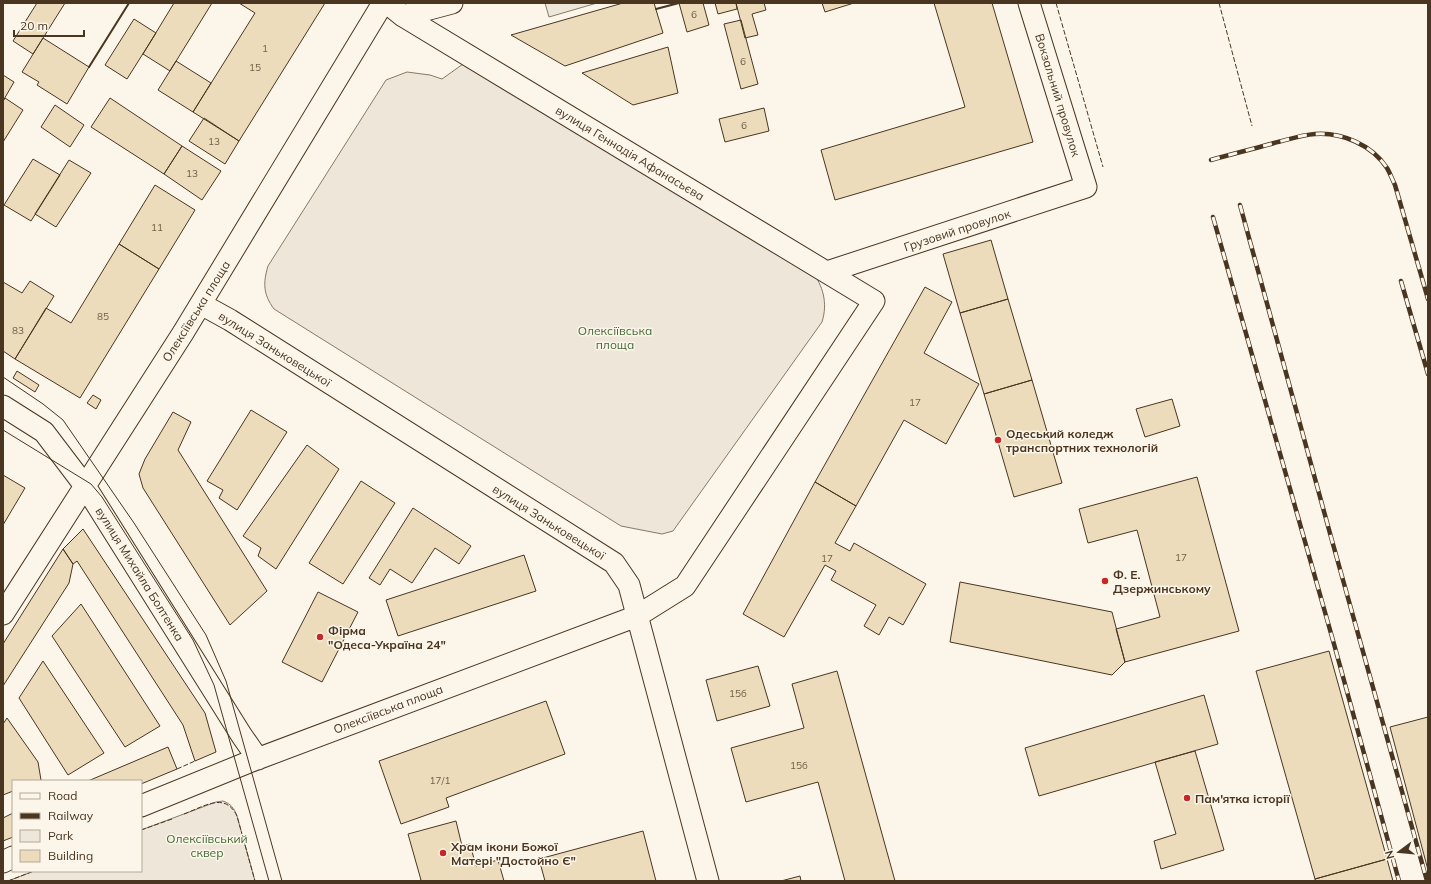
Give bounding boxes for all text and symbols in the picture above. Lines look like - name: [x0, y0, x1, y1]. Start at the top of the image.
- house number: 6: [691, 8, 697, 21]
- scale bar: [14, 12, 84, 38]
- text: 20 m: [20, 18, 48, 33]
- street label: Вокзальний провулок: [1032, 32, 1084, 159]
- house number: 1: [262, 42, 268, 55]
- house number: 6: [740, 55, 746, 68]
- house number: 15: [249, 61, 261, 74]
- street label: вулиця Геннадія Афанасьєва: [553, 103, 707, 203]
- house number: 6: [741, 119, 747, 132]
- house number: 13: [208, 135, 220, 148]
- house number: 13: [186, 167, 198, 180]
- street label: Грузовий провулок: [902, 205, 1013, 254]
- house number: 11: [151, 221, 163, 234]
- street label: Олексіївська площа: [159, 258, 233, 364]
- street label: вулиця Заньковецької: [216, 308, 335, 390]
- house number: 85: [97, 310, 109, 323]
- park label: Олексіївська площа: [578, 323, 652, 352]
- house number: 83: [12, 324, 24, 337]
- house number: 17: [909, 396, 921, 409]
- place label: Одеський коледж транспортних технологій: [1006, 426, 1158, 455]
- marker: Одеський коледж транспортних технологій: [993, 435, 1003, 445]
- street label: вулиця Заньковецької: [490, 481, 609, 563]
- street label: вулиця Михайла Болтенка: [93, 504, 187, 644]
- house number: 17: [1175, 551, 1187, 564]
- house number: 17: [821, 552, 833, 565]
- place label: Ф. Е. Дзержинському: [1113, 567, 1211, 596]
- marker: Ф. Е. Дзержинському: [1100, 576, 1110, 586]
- place label: Фірма "Одеса-Україна 24": [328, 623, 446, 652]
- marker: Фірма "Одеса-Україна 24": [315, 632, 325, 642]
- street label: Олексіївська площа: [331, 681, 445, 737]
- house number: 15б: [729, 687, 747, 700]
- house number: 15б: [790, 759, 808, 772]
- house number: 17/1: [430, 774, 450, 787]
- legend: [12, 780, 142, 872]
- text: Road: [48, 788, 77, 803]
- place label: Пам'ятка історії: [1195, 791, 1290, 806]
- marker: Пам'ятка історії: [1182, 793, 1192, 803]
- text: Railway: [48, 808, 94, 823]
- text: Park: [48, 828, 74, 843]
- park label: Олексіївський сквер: [166, 831, 248, 860]
- north arrow: [1379, 832, 1419, 872]
- place label: Храм ікони Божої Матері "Достойно Є": [450, 839, 576, 868]
- text: Building: [48, 848, 93, 863]
- marker: Храм ікони Божої Матері "Достойно Є": [438, 848, 448, 858]
- text: N: [1382, 849, 1397, 861]

